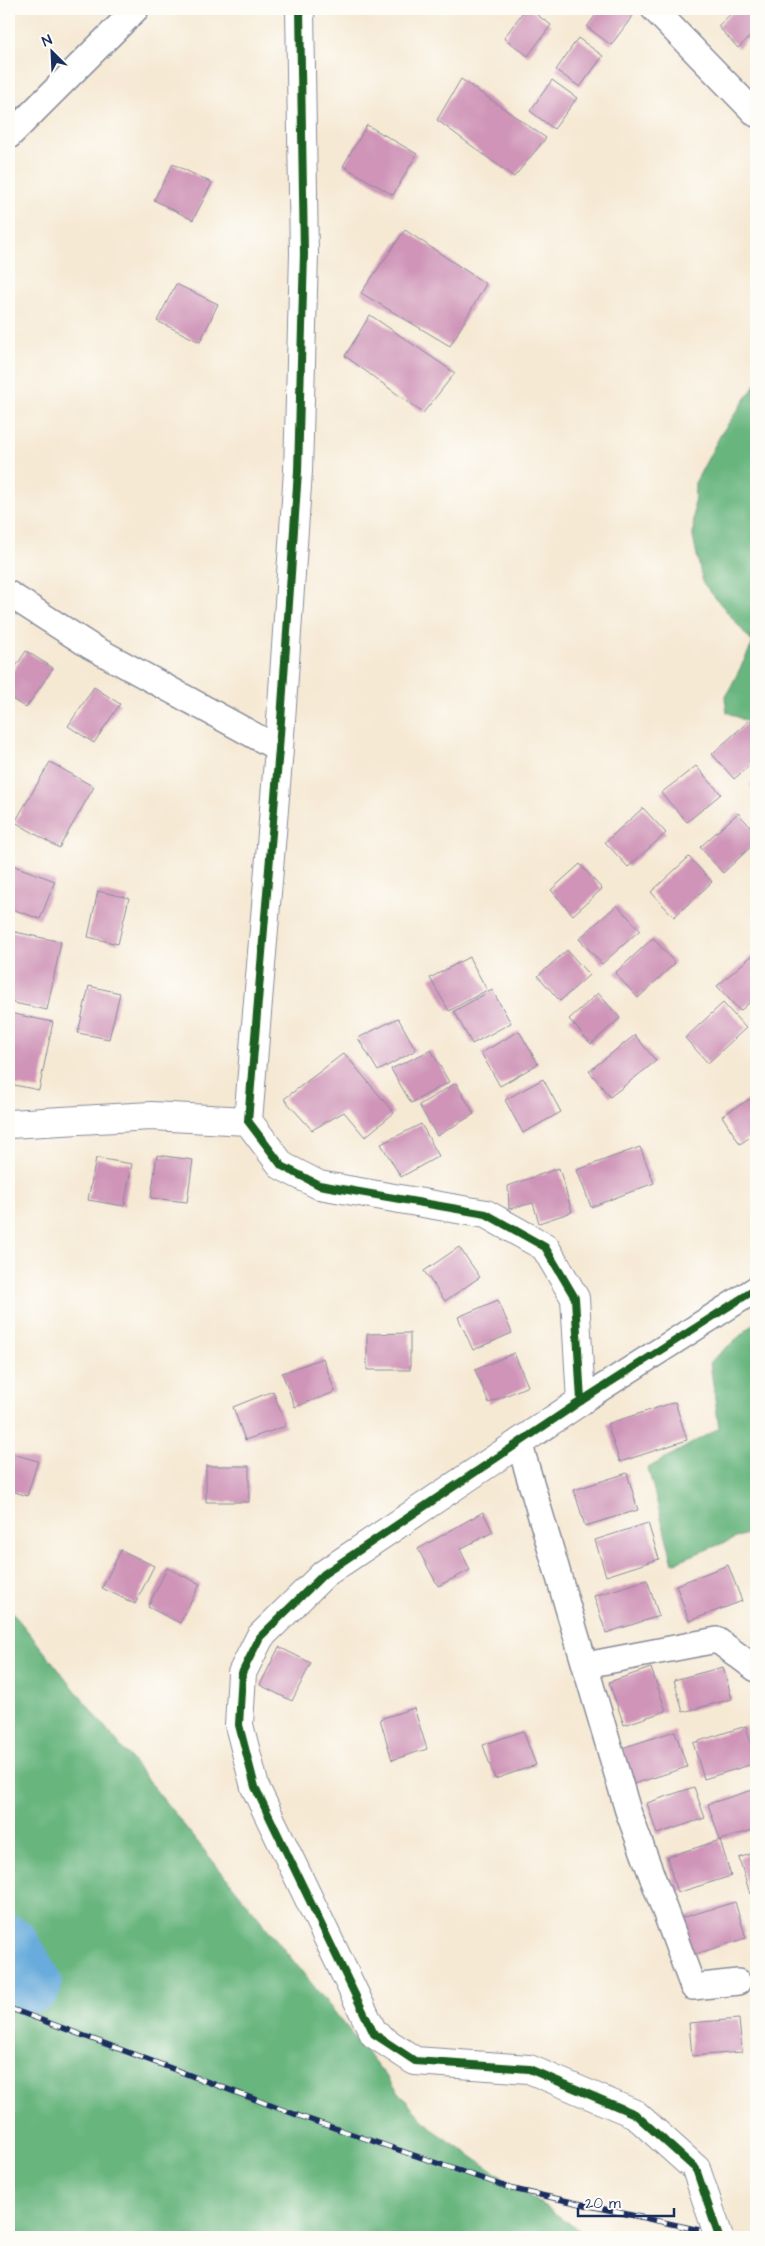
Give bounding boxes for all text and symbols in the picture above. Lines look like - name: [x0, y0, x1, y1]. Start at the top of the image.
- north arrow: [28, 28, 78, 78]
- text: N: [39, 30, 55, 52]
- scale bar: [578, 2186, 674, 2218]
- text: 20 m: [585, 2193, 621, 2214]

